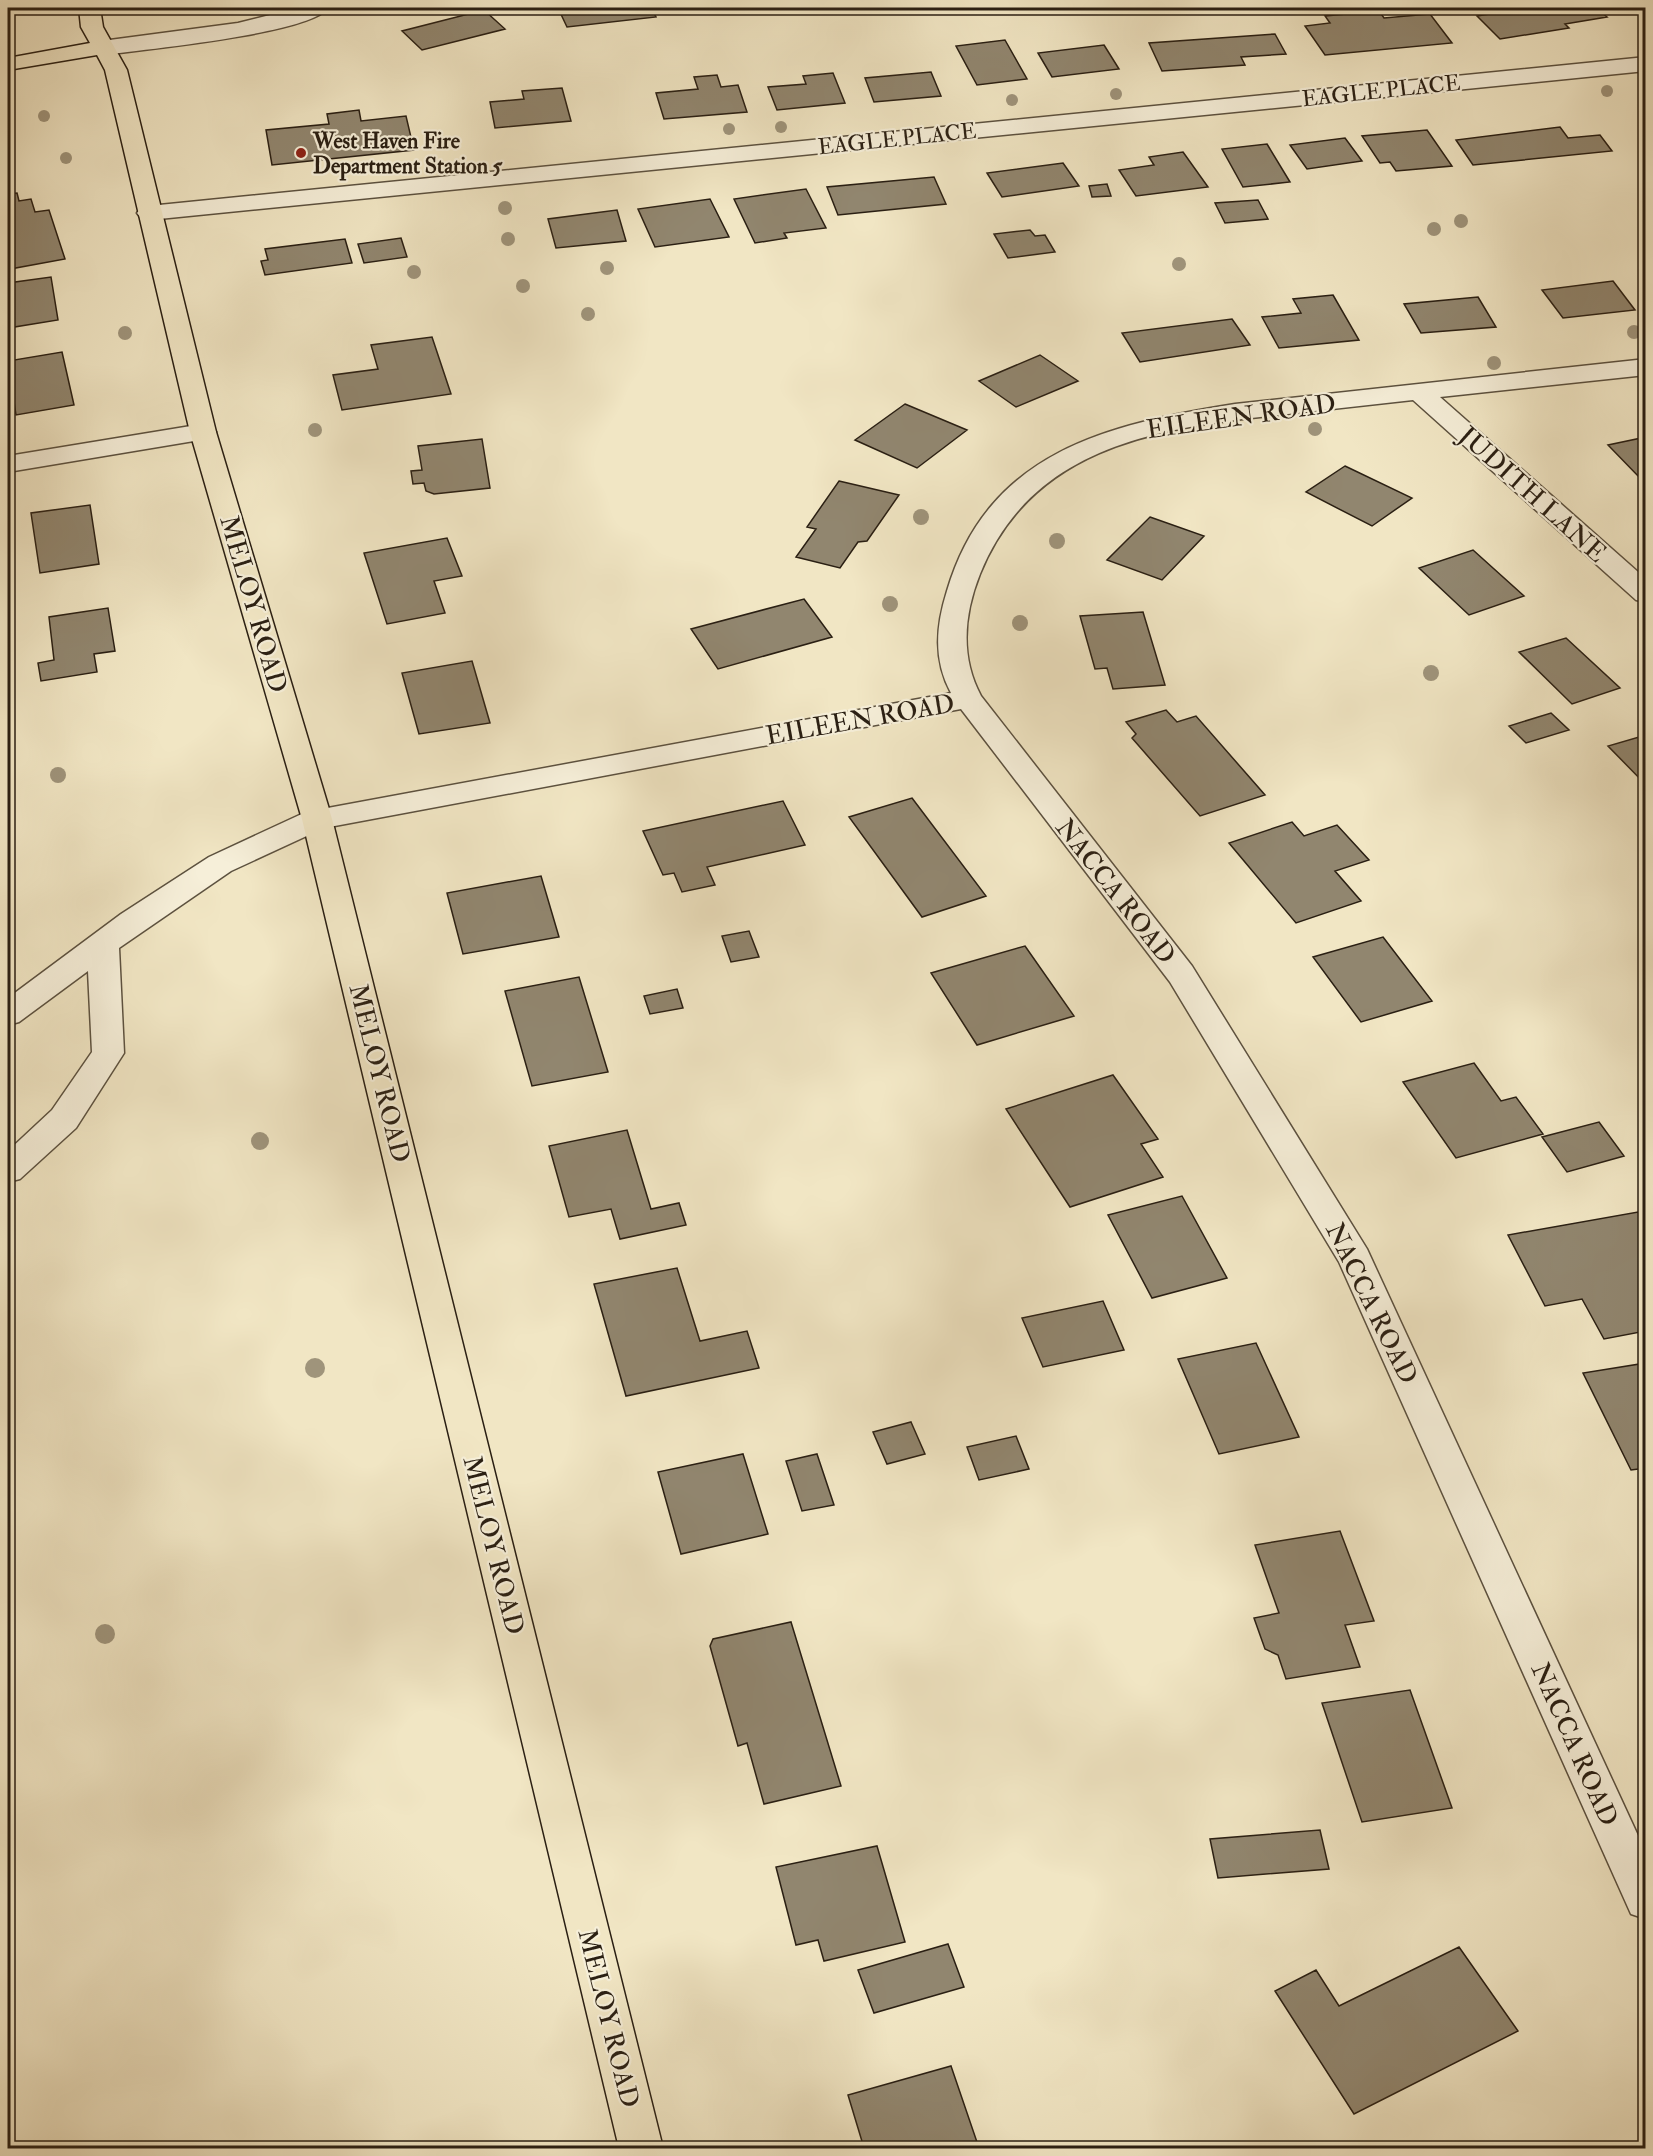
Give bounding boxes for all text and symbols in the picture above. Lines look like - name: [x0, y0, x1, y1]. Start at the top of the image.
- street label: EAGLE PLACE: [1300, 69, 1462, 113]
- street label: EAGLE PLACE: [816, 117, 978, 161]
- place label: West Haven Fire Department Station 5: [312, 127, 503, 181]
- marker: West Haven Fire Department Station 5: [294, 146, 308, 160]
- street label: EILEEN ROAD: [1144, 388, 1338, 446]
- street label: JUDITH LANE: [1451, 419, 1613, 569]
- street label: MELOY ROAD: [212, 512, 294, 697]
- street label: EILEEN ROAD: [763, 688, 957, 752]
- street label: NACCA ROAD: [1049, 813, 1182, 971]
- street label: MELOY ROAD: [341, 981, 417, 1166]
- street label: NACCA ROAD: [1318, 1217, 1424, 1389]
- street label: MELOY ROAD: [455, 1453, 531, 1638]
- street label: NACCA ROAD: [1524, 1658, 1624, 1831]
- street label: MELOY ROAD: [570, 1926, 646, 2111]

